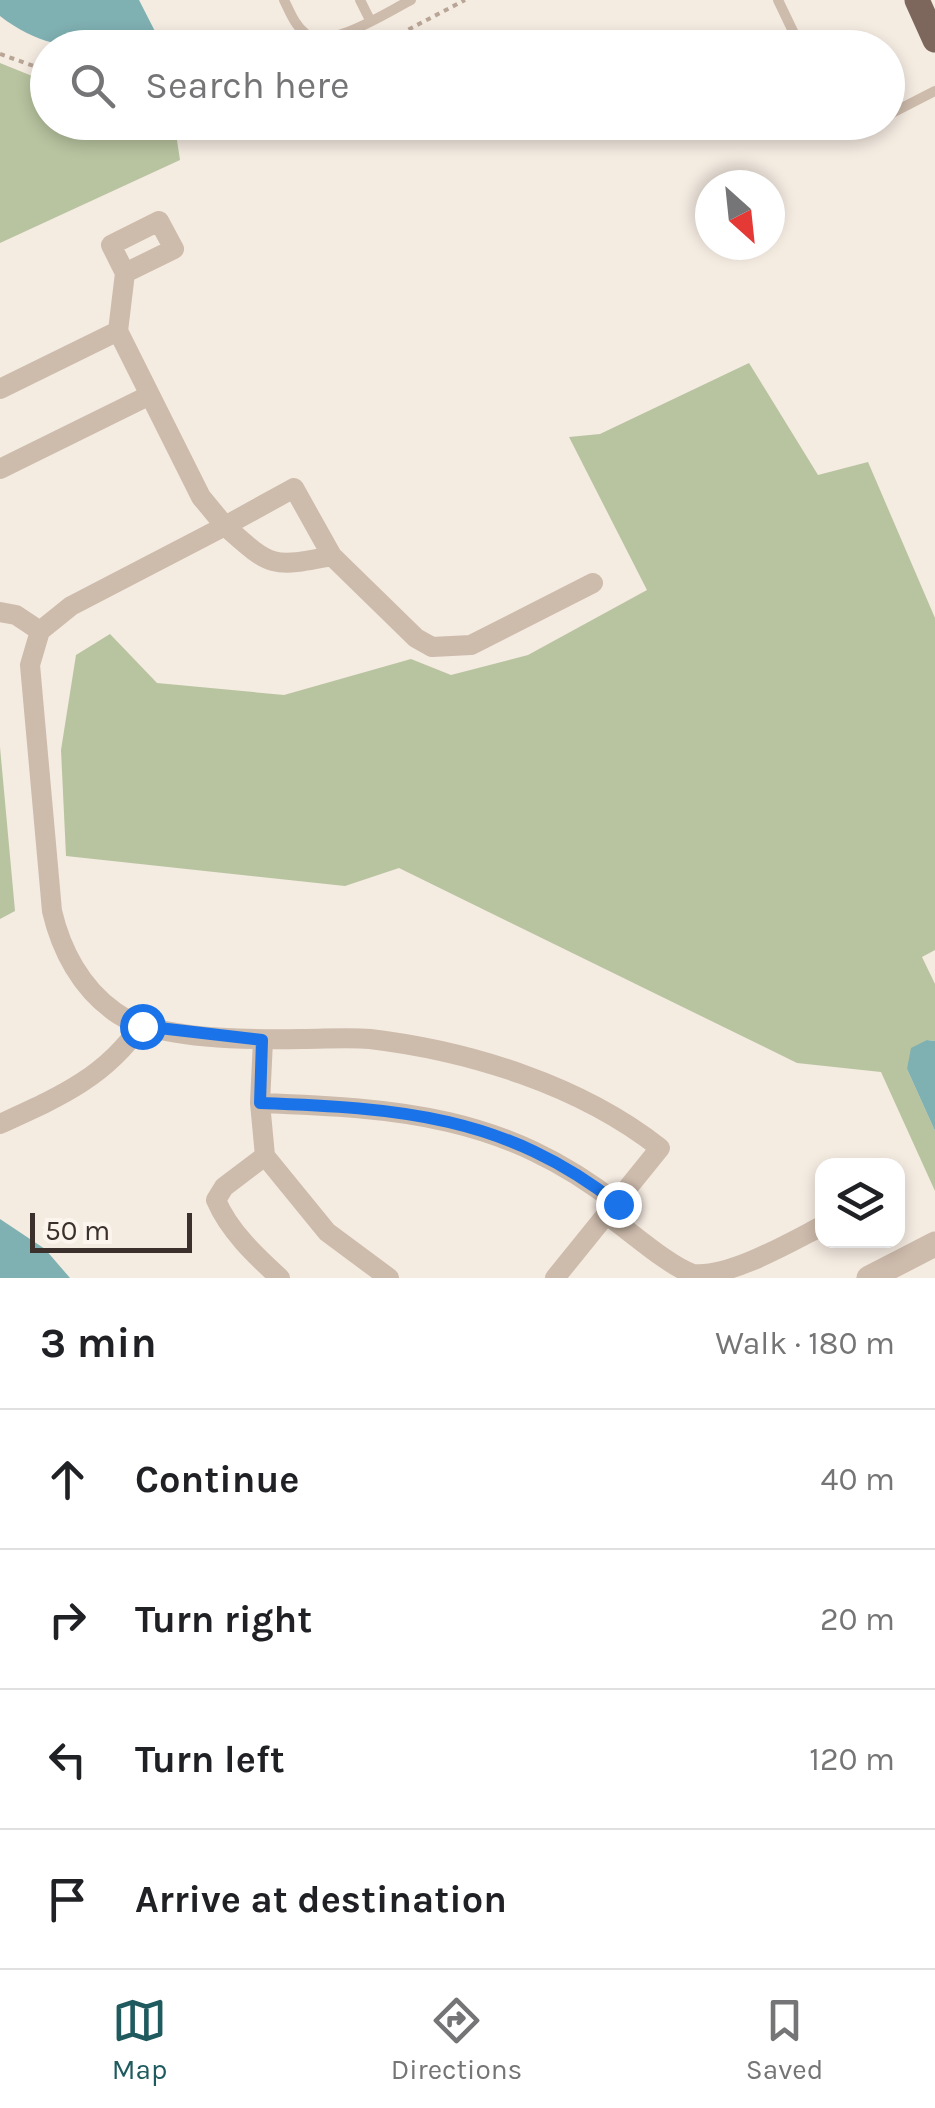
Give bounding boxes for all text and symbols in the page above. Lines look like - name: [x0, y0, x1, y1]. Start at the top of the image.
- search box: [30, 30, 905, 140]
- icon: search: [65, 58, 120, 113]
- text: Search here: [145, 63, 349, 108]
- north arrow: [695, 170, 785, 260]
- route start: [120, 1004, 166, 1050]
- map controls: [815, 1158, 905, 1248]
- button: layers: [815, 1158, 905, 1248]
- route end: [596, 1182, 642, 1228]
- scale bar: [30, 1208, 192, 1252]
- text: 50 m: [45, 1214, 110, 1247]
- text: 3 min: [40, 1318, 157, 1368]
- text: Walk · 180 m: [715, 1325, 895, 1362]
- icon: ahead: [40, 1452, 95, 1507]
- text: Continue: [135, 1457, 299, 1502]
- text: 40 m: [821, 1461, 895, 1498]
- icon: right: [40, 1592, 95, 1647]
- text: Turn right: [135, 1597, 312, 1642]
- text: 20 m: [820, 1601, 895, 1638]
- icon: left: [40, 1732, 95, 1787]
- text: Turn left: [135, 1737, 285, 1782]
- text: 120 m: [809, 1741, 895, 1778]
- icon: arrive: [40, 1872, 95, 1927]
- text: Arrive at destination: [135, 1877, 507, 1922]
- tab: Map: [112, 1993, 167, 2086]
- tab: Directions: [391, 1993, 522, 2086]
- tab: Saved: [746, 1993, 823, 2086]

